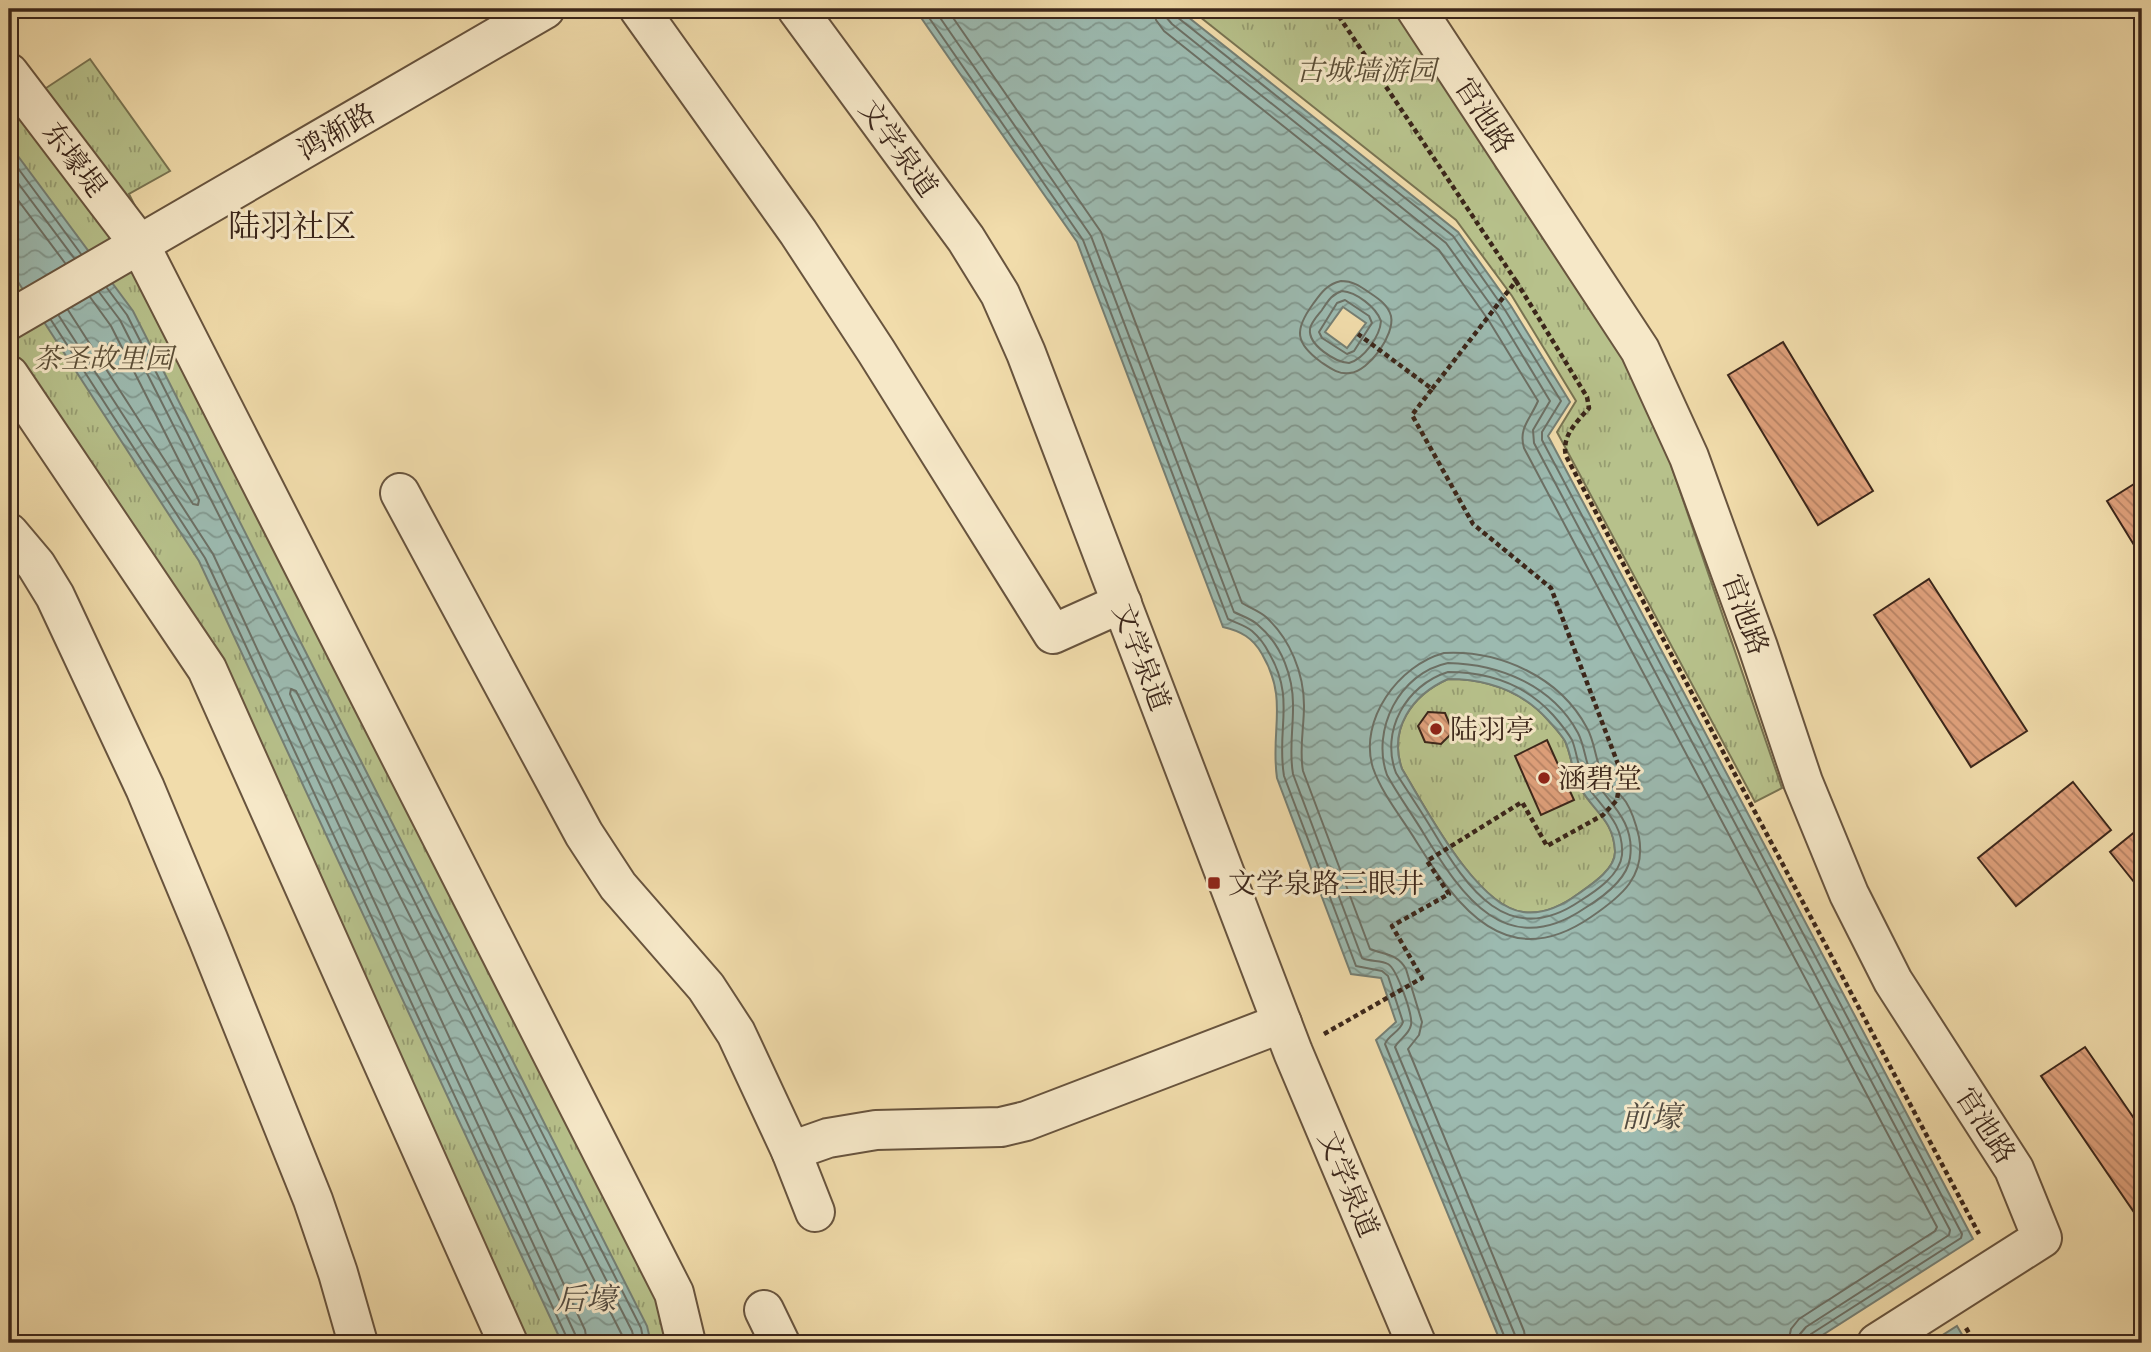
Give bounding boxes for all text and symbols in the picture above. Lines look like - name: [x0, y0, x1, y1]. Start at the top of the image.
- park label: 古城墙游园: [1296, 52, 1440, 88]
- street label: 官池路: [1447, 70, 1523, 160]
- street label: 文学泉道: [852, 92, 946, 204]
- street label: 鸿渐路: [291, 94, 381, 168]
- street label: 东壕堤: [35, 115, 115, 203]
- district label: 陆羽社区: [228, 205, 356, 247]
- park label: 茶圣故里园: [33, 340, 177, 376]
- street label: 官池路: [1715, 568, 1777, 660]
- street label: 文学泉道: [1105, 598, 1179, 716]
- place label: 陆羽亭: [1450, 711, 1534, 747]
- marker: 陆羽亭: [1428, 721, 1444, 737]
- place label: 涵碧堂: [1558, 760, 1642, 796]
- marker: 涵碧堂: [1536, 770, 1552, 786]
- place label: 文学泉路三眼井: [1228, 865, 1424, 901]
- marker: 文学泉路三眼井: [1206, 875, 1222, 891]
- street label: 官池路: [1948, 1080, 2024, 1170]
- water label: 前壕: [1621, 1097, 1686, 1136]
- street label: 文学泉道: [1311, 1125, 1387, 1243]
- water label: 后壕: [556, 1279, 621, 1318]

